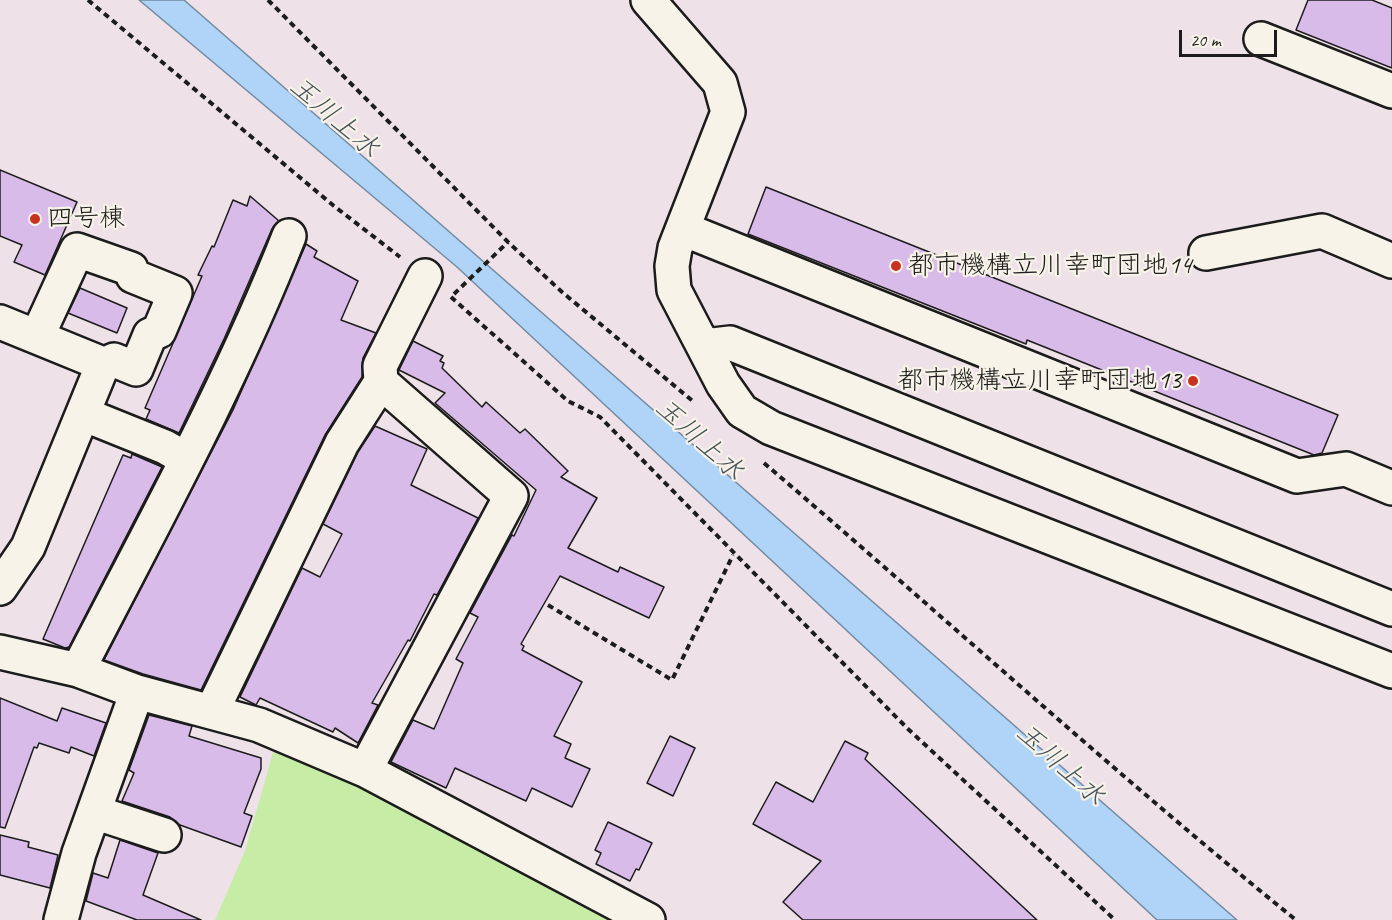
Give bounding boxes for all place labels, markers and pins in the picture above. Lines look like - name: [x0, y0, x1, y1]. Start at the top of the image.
- place label: 四号棟: [47, 203, 125, 235]
- marker: 四号棟: [28, 212, 42, 226]
- place label: 都市機構立川幸町団地14: [908, 250, 1191, 282]
- marker: 都市機構立川幸町団地14: [889, 259, 903, 273]
- place label: 都市機構立川幸町団地13: [898, 365, 1181, 397]
- marker: 都市機構立川幸町団地13: [1186, 374, 1200, 388]

